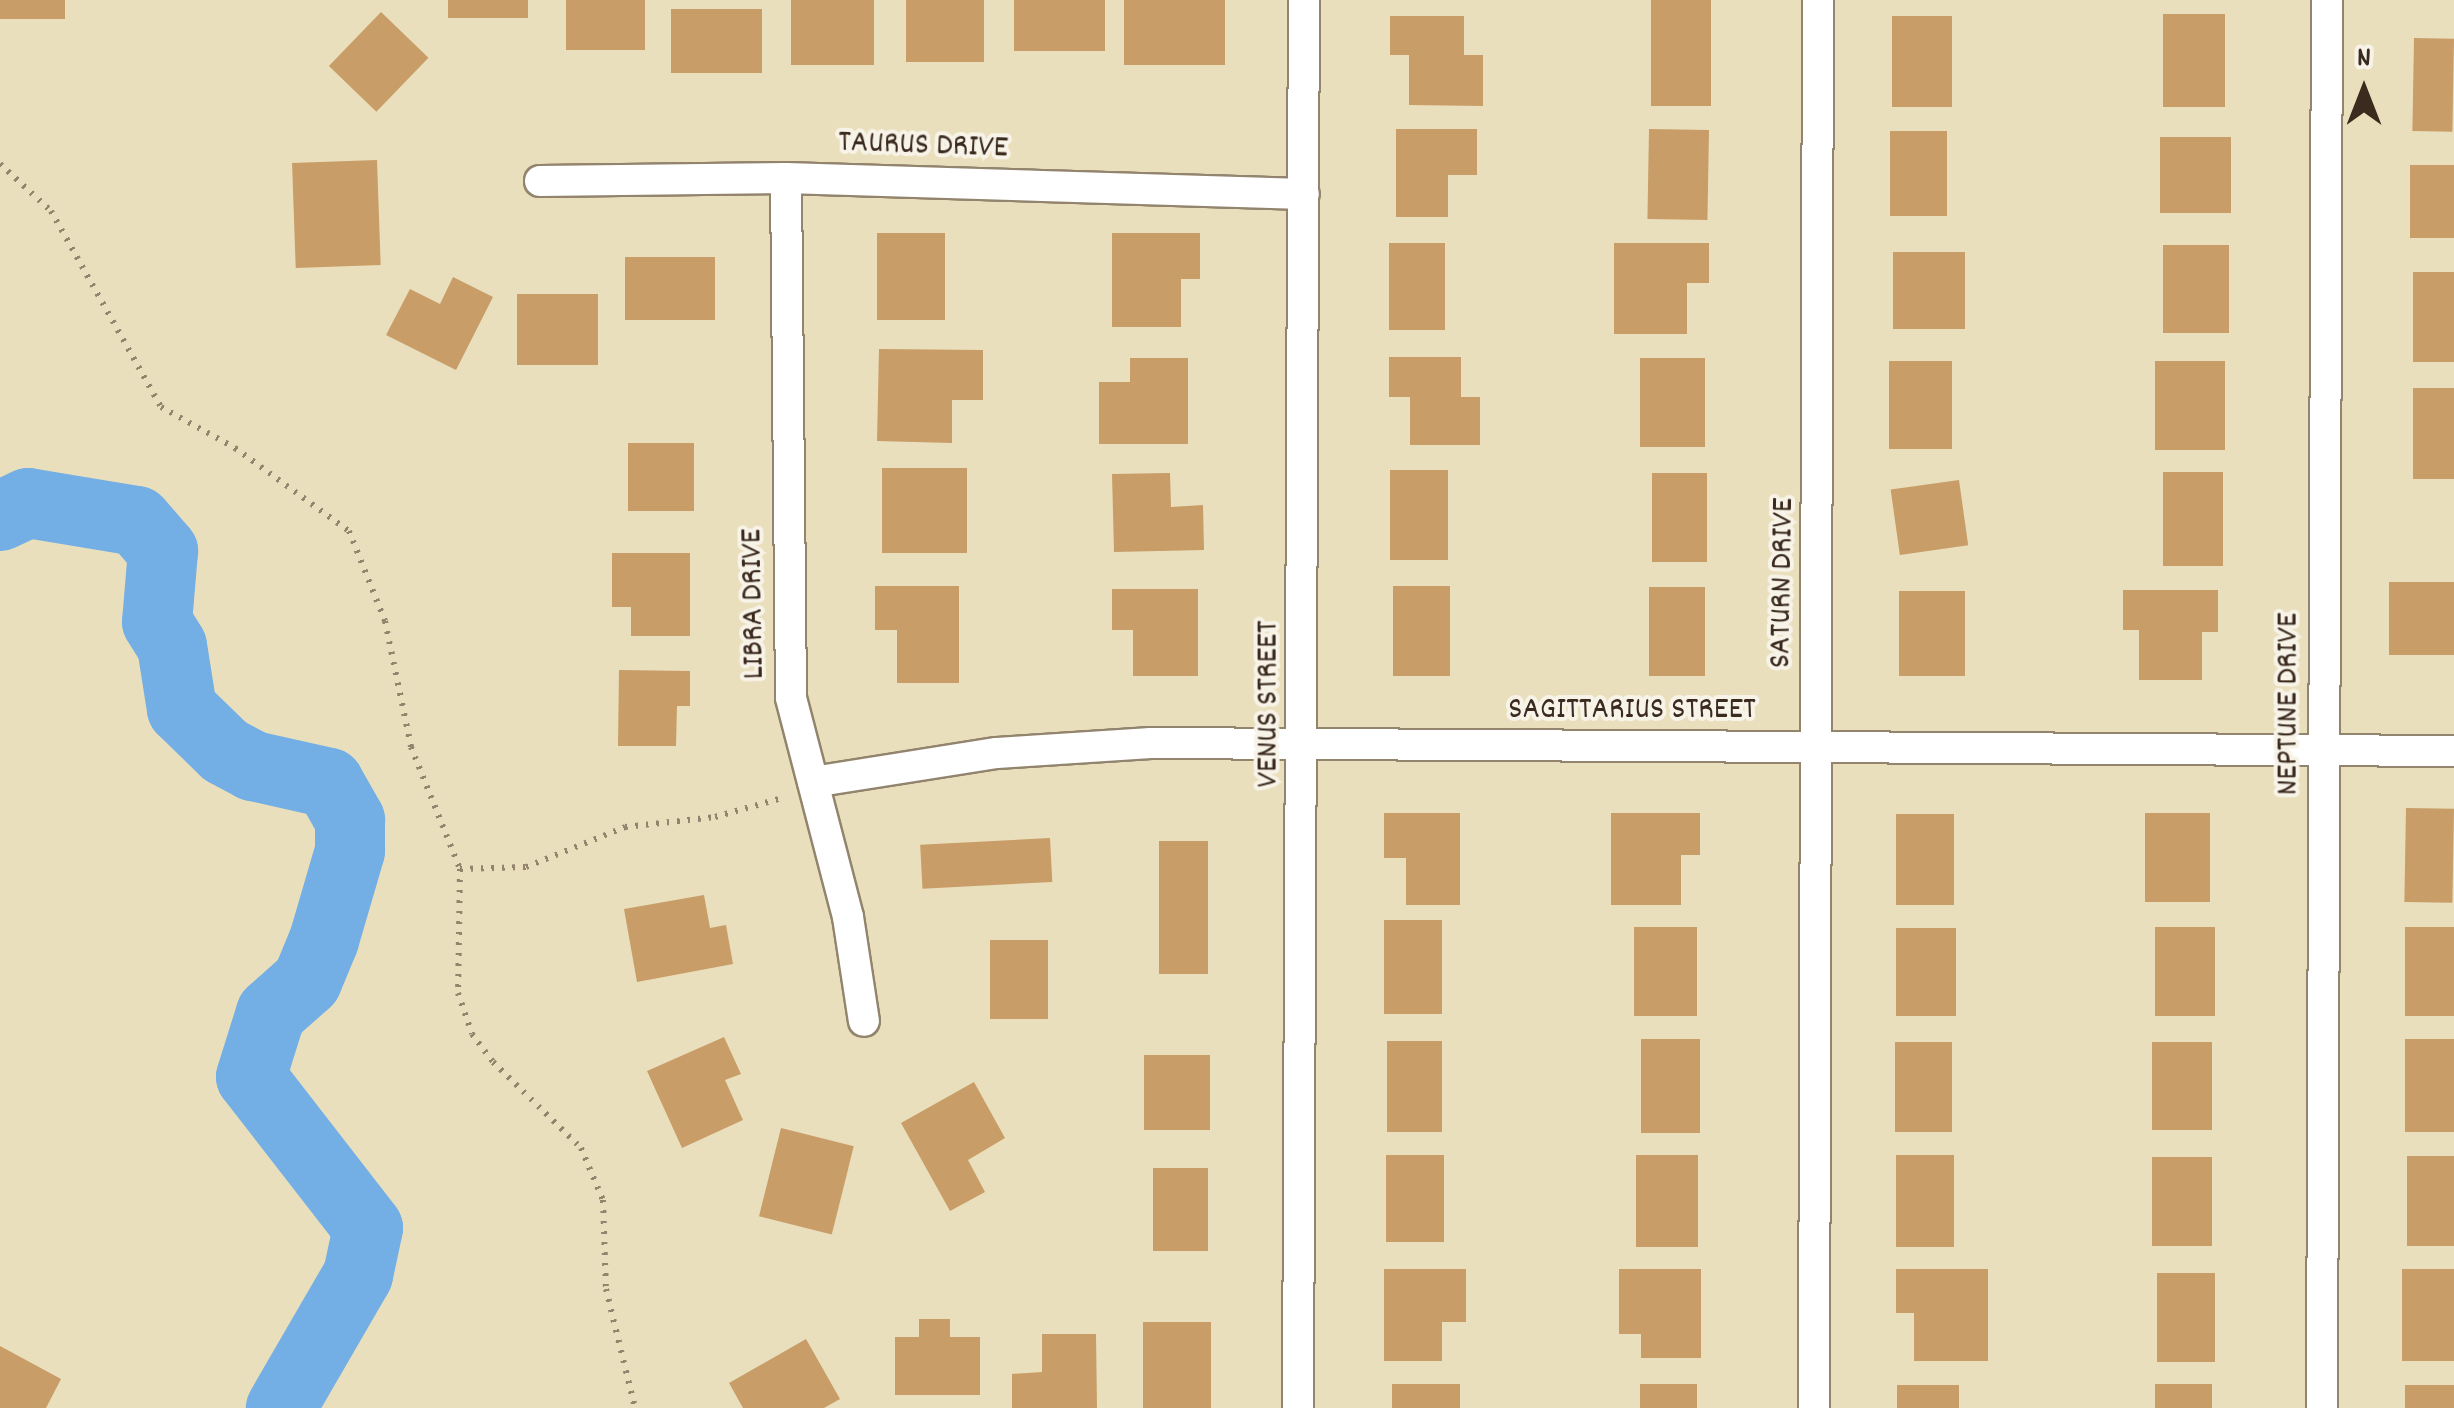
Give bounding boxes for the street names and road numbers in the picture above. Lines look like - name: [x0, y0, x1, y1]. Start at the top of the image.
- street label: TAURUS DRIVE: [837, 125, 1009, 169]
- street label: SATURN DRIVE: [1763, 497, 1805, 669]
- street label: LIBRA DRIVE: [734, 528, 776, 680]
- street label: NEPTUNE DRIVE: [2271, 613, 2309, 795]
- street label: VENUS STREET: [1251, 621, 1289, 787]
- street label: SAGITTARIUS STREET: [1508, 692, 1756, 730]

